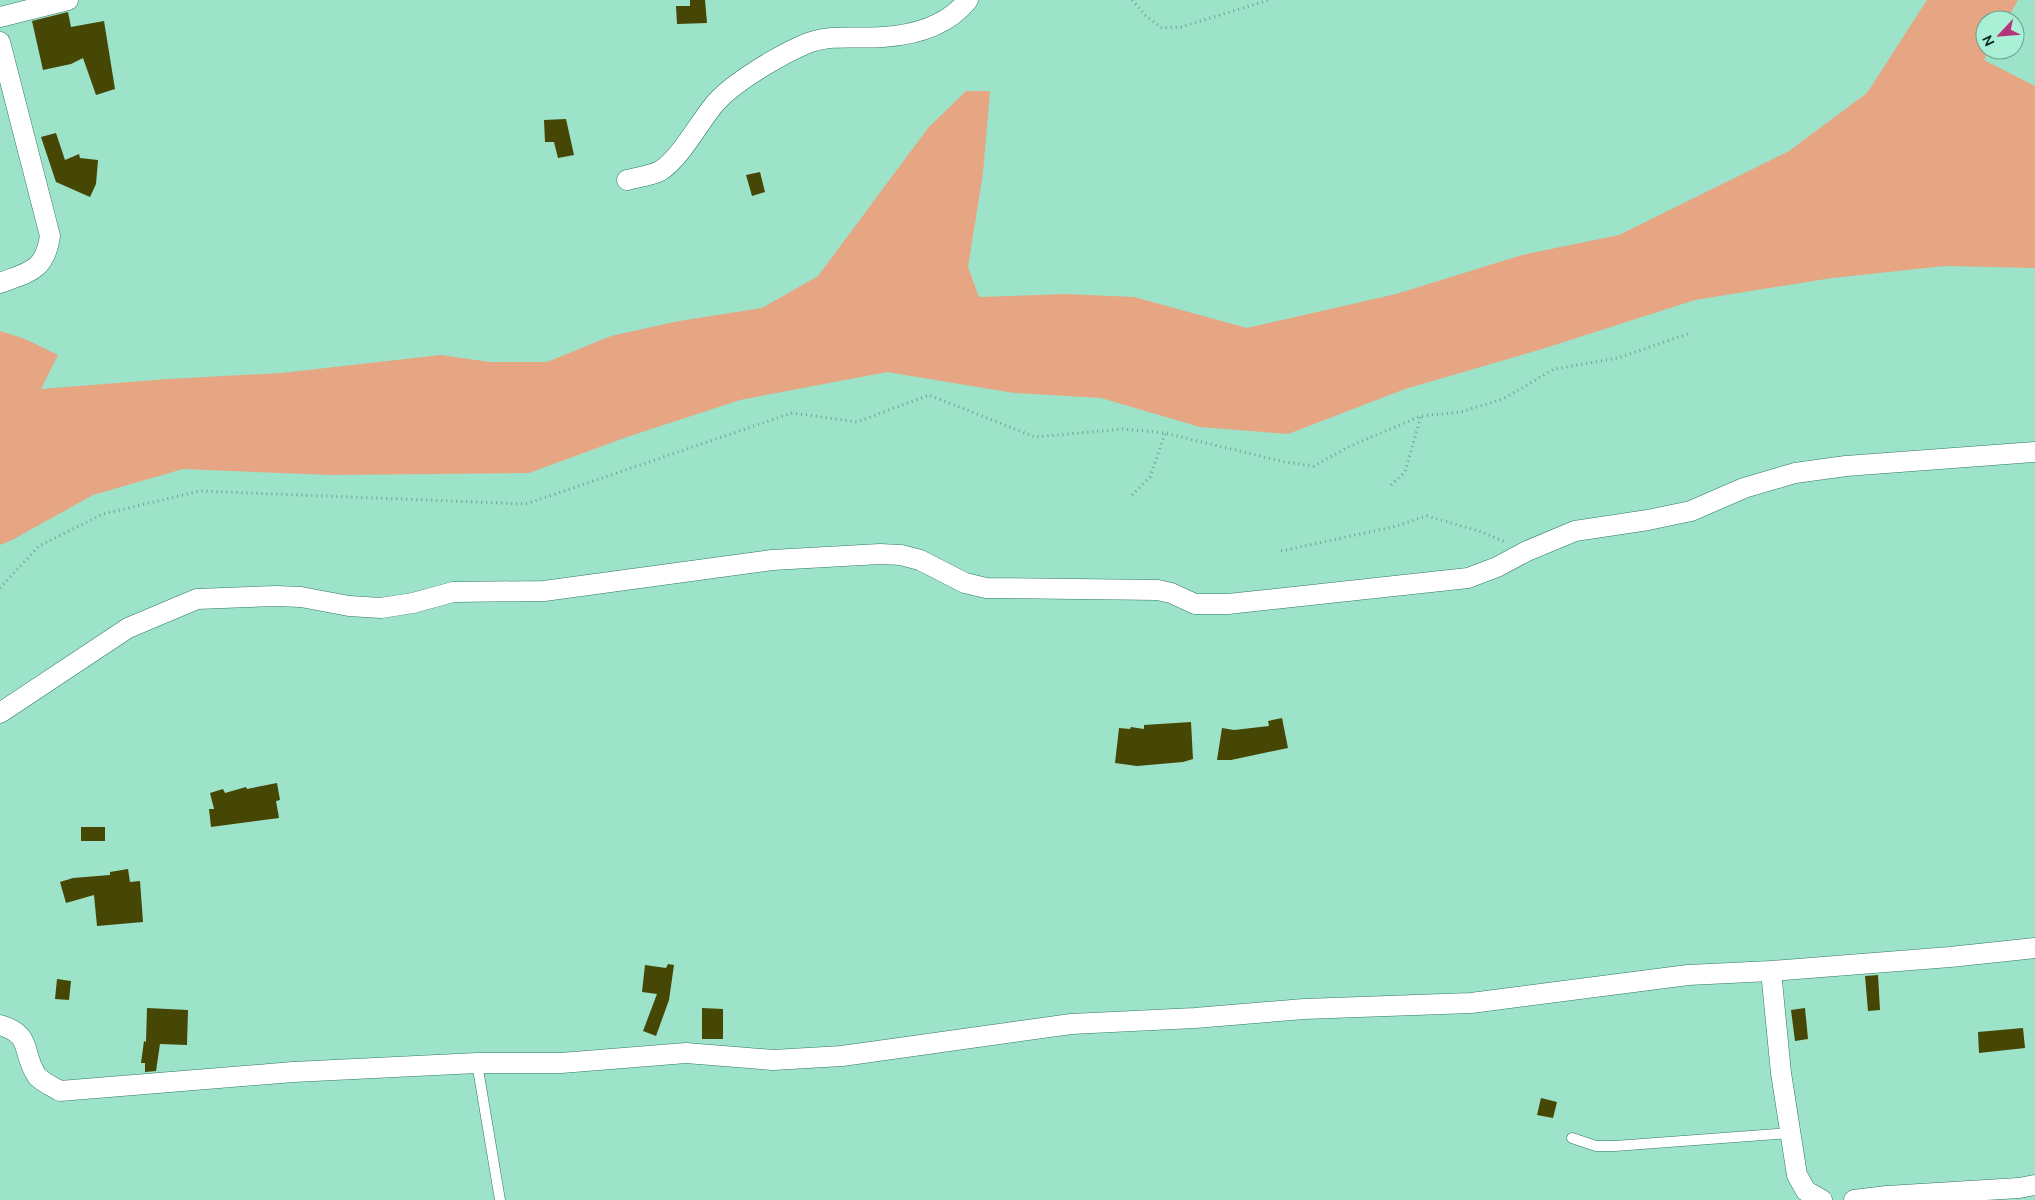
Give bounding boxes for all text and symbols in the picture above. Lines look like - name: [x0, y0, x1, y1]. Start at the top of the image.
- north arrow: [1975, 10, 2025, 60]
- text: N: [1979, 32, 1998, 49]

